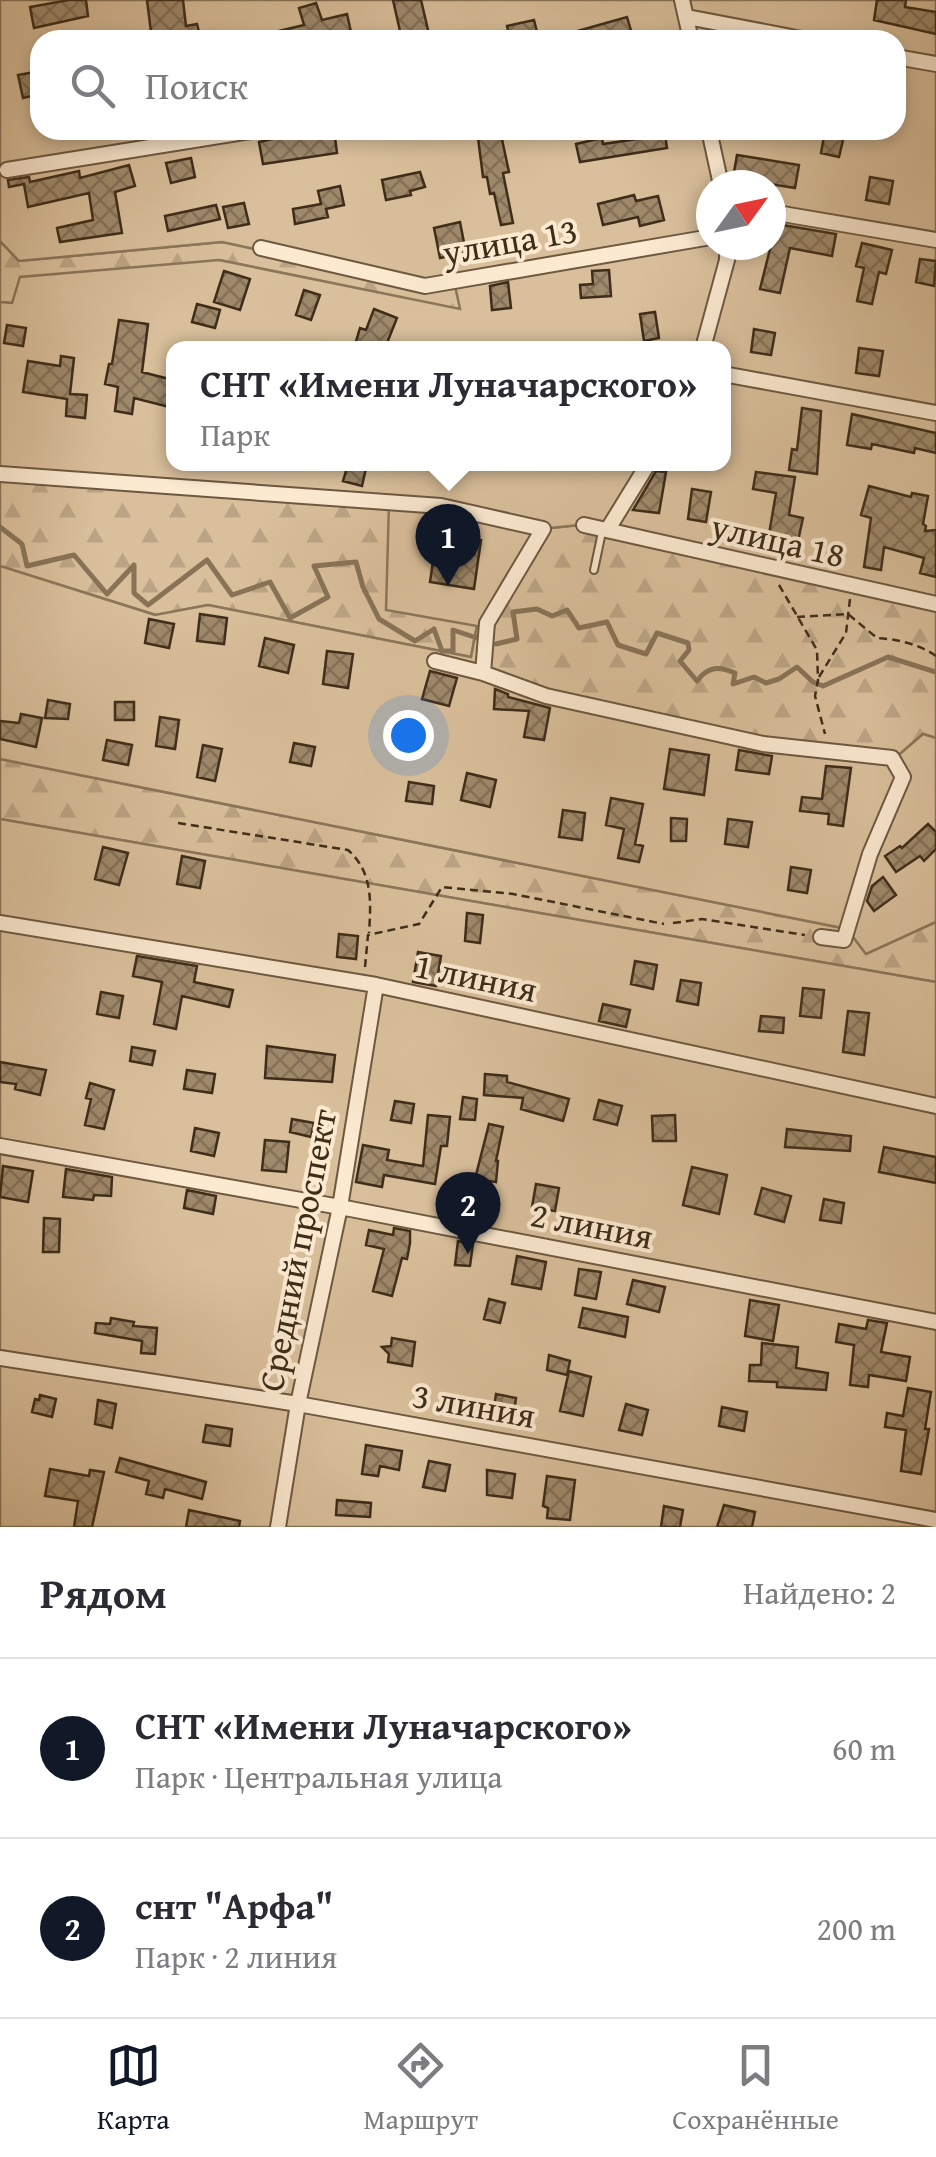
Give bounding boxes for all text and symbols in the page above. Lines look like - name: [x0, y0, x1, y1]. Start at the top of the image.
- search box: [30, 30, 906, 140]
- text: Поиск: [145, 57, 248, 113]
- icon: search: [65, 58, 120, 113]
- north arrow: [696, 170, 786, 260]
- street label: улица 13: [438, 204, 581, 278]
- popup: [166, 341, 731, 471]
- text: СНТ «Имени Луначарского»: [200, 355, 697, 411]
- text: Парк: [200, 411, 270, 458]
- street label: улица 18: [705, 500, 850, 580]
- pin: 1: [416, 504, 480, 586]
- your location: [383, 710, 434, 761]
- street label: 1 линия: [410, 939, 542, 1015]
- street label: Средний проспект: [245, 1104, 349, 1395]
- pin: 2: [436, 1172, 500, 1254]
- street label: 2 линия: [527, 1188, 657, 1262]
- street label: 3 линия: [409, 1369, 539, 1441]
- text: Рядом: [40, 1562, 167, 1623]
- text: Найдено: 2: [743, 1569, 896, 1616]
- text: СНТ «Имени Луначарского»: [135, 1697, 632, 1753]
- text: 1: [64, 1725, 81, 1772]
- text: 60 m: [832, 1725, 896, 1772]
- text: Парк · Центральная улица: [135, 1753, 503, 1800]
- text: снт "Арфа": [135, 1877, 333, 1933]
- text: 2: [64, 1905, 81, 1952]
- text: 200 m: [817, 1905, 896, 1952]
- text: Парк · 2 линия: [135, 1933, 337, 1980]
- tab: Карта: [97, 2038, 170, 2139]
- tab: Маршрут: [364, 2038, 478, 2139]
- tab: Сохранённые: [672, 2038, 839, 2139]

